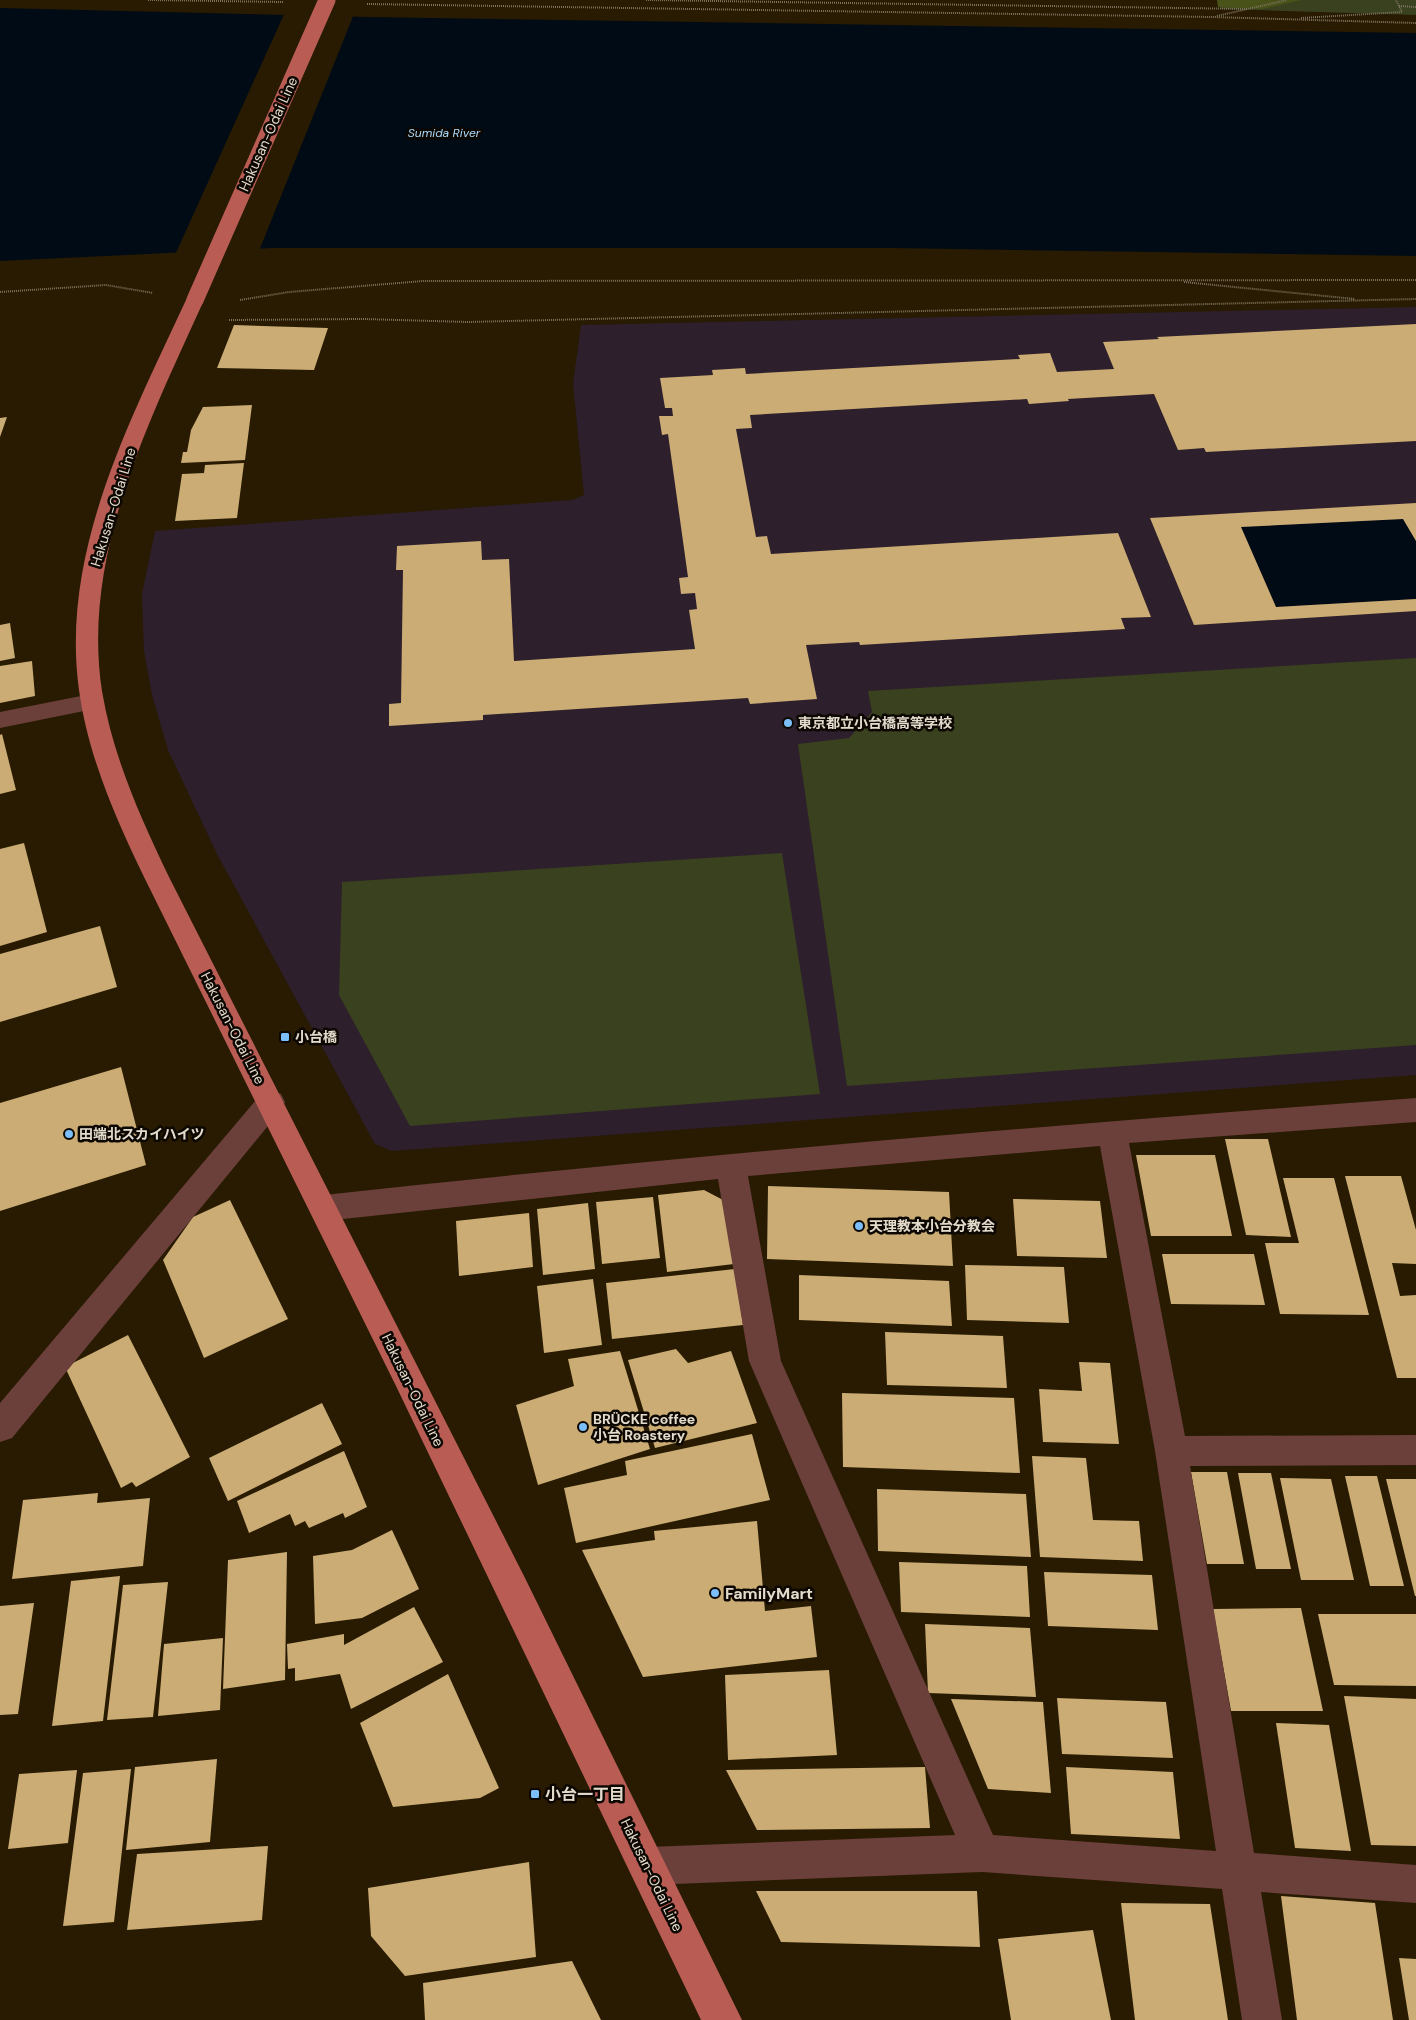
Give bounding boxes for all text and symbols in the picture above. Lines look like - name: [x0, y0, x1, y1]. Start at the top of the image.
- street label: Hakusan-Odai Line: [235, 74, 301, 194]
- water label: Sumida River: [408, 125, 481, 141]
- street label: Hakusan-Odai Line: [86, 445, 140, 569]
- place label: 東京都立小台橋高等学校: [798, 714, 952, 732]
- marker: 東京都立小台橋高等学校: [782, 717, 794, 729]
- street label: Hakusan-Odai Line: [197, 969, 269, 1087]
- place label: 小台橋: [295, 1028, 337, 1046]
- marker: 小台橋: [279, 1031, 291, 1043]
- place label: 田端北スカイハイツ: [79, 1125, 204, 1143]
- marker: 田端北スカイハイツ: [63, 1128, 75, 1140]
- place label: 天理教本小台分教会: [869, 1217, 995, 1235]
- marker: 天理教本小台分教会: [853, 1220, 865, 1232]
- street label: Hakusan-Odai Line: [378, 1331, 448, 1449]
- place label: BRÜCKE coffee 小台 Roastery: [593, 1410, 695, 1444]
- marker: BRÜCKE coffee 小台 Roastery: [577, 1421, 589, 1433]
- place label: FamilyMart: [725, 1583, 813, 1604]
- marker: FamilyMart: [709, 1587, 721, 1599]
- place label: 小台一丁目: [545, 1784, 625, 1805]
- marker: 小台一丁目: [529, 1788, 541, 1800]
- street label: Hakusan-Odai Line: [617, 1816, 687, 1934]

